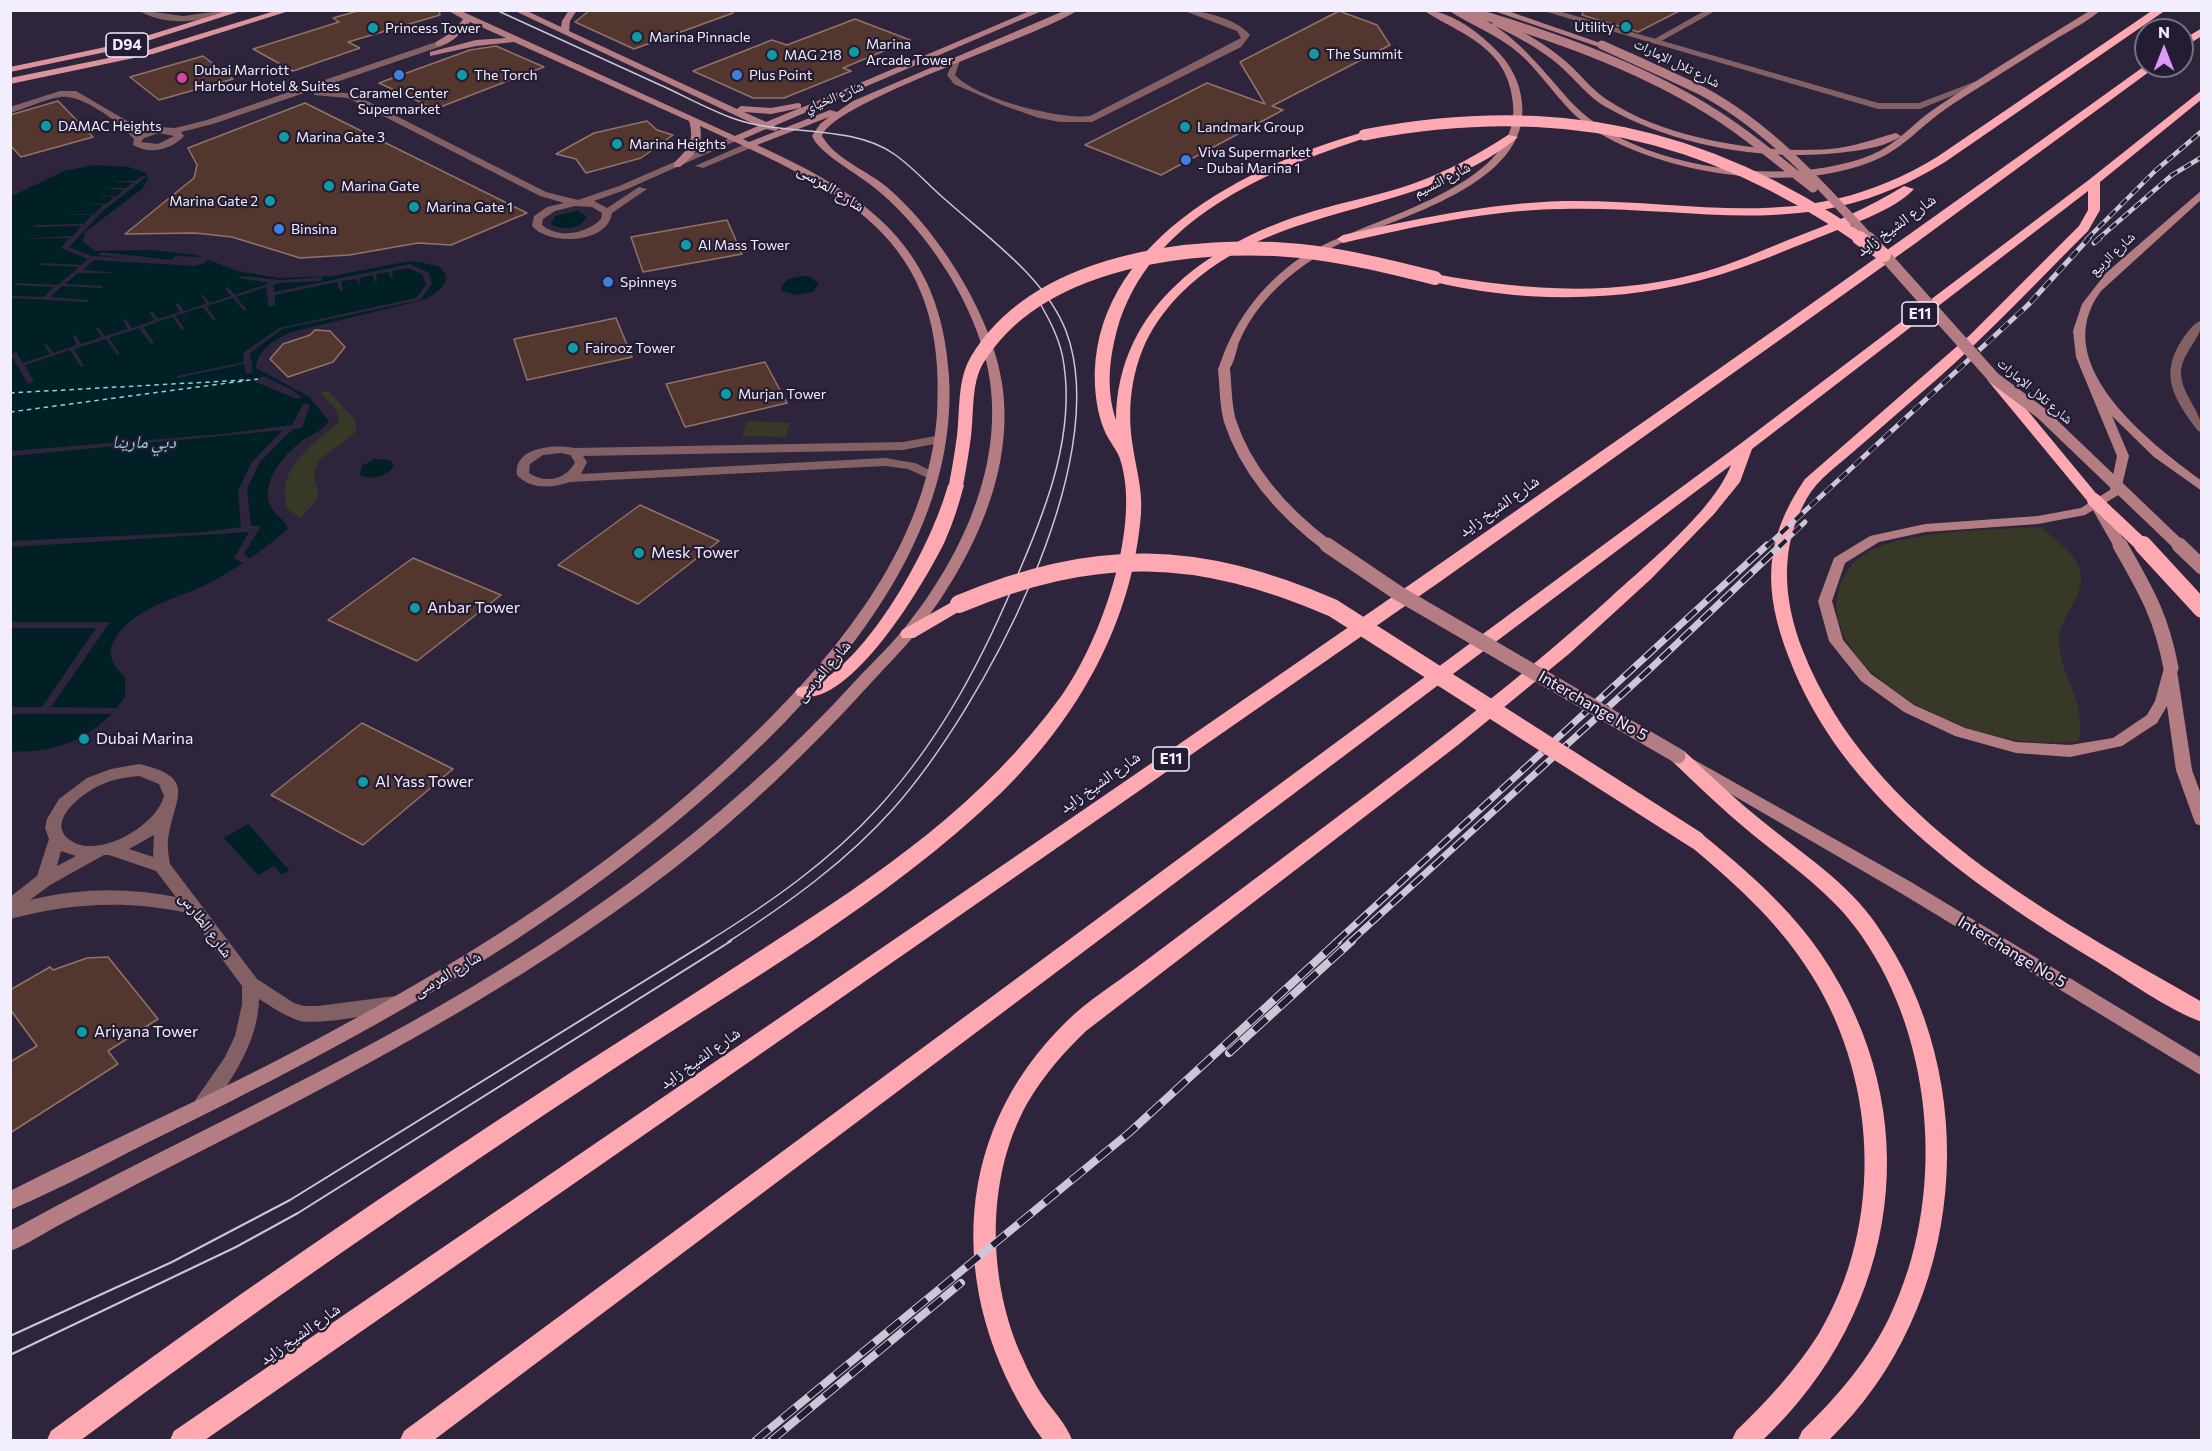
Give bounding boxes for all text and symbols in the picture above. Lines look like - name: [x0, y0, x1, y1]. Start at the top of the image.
- north arrow: [2134, 18, 2194, 78]
- place label: Utility: [1574, 19, 1614, 35]
- place label: Princess Tower: [385, 20, 481, 36]
- marker: Utility: [1619, 20, 1633, 34]
- marker: Princess Tower: [366, 21, 380, 35]
- text: N: [2158, 22, 2170, 41]
- place label: Marina Pinnacle: [649, 29, 750, 45]
- marker: Marina Pinnacle: [630, 30, 644, 44]
- road number: D94: [106, 33, 148, 57]
- street label: شارع تلال الإمارات: [1631, 35, 1723, 91]
- place label: Marina Arcade Tower: [866, 36, 953, 68]
- marker: Marina Arcade Tower: [847, 45, 861, 59]
- place label: The Summit: [1326, 46, 1403, 62]
- place label: MAG 218: [784, 47, 842, 63]
- marker: The Summit: [1307, 47, 1321, 61]
- marker: MAG 218: [765, 48, 779, 62]
- place label: Dubai Marriott Harbour Hotel & Suites: [194, 62, 340, 94]
- place label: The Torch: [474, 67, 538, 83]
- place label: Plus Point: [749, 67, 812, 83]
- marker: Caramel Center Supermarket: [392, 68, 406, 82]
- marker: The Torch: [455, 68, 469, 82]
- marker: Plus Point: [730, 68, 744, 82]
- marker: Dubai Marriott Harbour Hotel & Suites: [175, 71, 189, 85]
- street label: شارع الخياي: [802, 78, 866, 116]
- place label: Caramel Center Supermarket: [349, 85, 449, 118]
- place label: DAMAC Heights: [58, 118, 162, 134]
- marker: DAMAC Heights: [39, 119, 53, 133]
- place label: Landmark Group: [1197, 119, 1304, 135]
- marker: Landmark Group: [1178, 120, 1192, 134]
- place label: Marina Gate 3: [296, 129, 385, 145]
- marker: Marina Gate 3: [277, 130, 291, 144]
- place label: Marina Heights: [629, 136, 726, 152]
- marker: Marina Heights: [610, 137, 624, 151]
- place label: Viva Supermarket - Dubai Marina 1: [1198, 144, 1311, 176]
- marker: Viva Supermarket - Dubai Marina 1: [1179, 153, 1193, 167]
- street label: شارع النسيم: [1411, 159, 1473, 201]
- street label: شارع المرسى: [794, 160, 868, 216]
- place label: Marina Gate: [341, 178, 419, 194]
- marker: Marina Gate: [322, 179, 336, 193]
- street label: شارع الشيخ زايد: [1852, 190, 1940, 260]
- place label: Marina Gate 2: [169, 193, 258, 209]
- marker: Marina Gate 2: [263, 194, 277, 208]
- place label: Marina Gate 1: [426, 199, 513, 215]
- marker: Marina Gate 1: [407, 200, 421, 214]
- place label: Binsina: [291, 221, 337, 237]
- marker: Binsina: [272, 222, 286, 236]
- street label: شارع الربيع: [2085, 228, 2139, 280]
- place label: Al Mass Tower: [698, 237, 790, 253]
- marker: Al Mass Tower: [679, 238, 693, 252]
- place label: Spinneys: [620, 274, 677, 290]
- marker: Spinneys: [601, 275, 615, 289]
- road number: E11: [1902, 302, 1938, 326]
- place label: Fairooz Tower: [585, 340, 675, 356]
- marker: Fairooz Tower: [566, 341, 580, 355]
- street label: شارع تلال الإمارات: [1994, 354, 2076, 428]
- place label: Murjan Tower: [738, 386, 826, 402]
- marker: Murjan Tower: [719, 387, 733, 401]
- water label: دبي مارينا: [112, 431, 176, 453]
- street label: شارع الشيخ زايد: [1455, 471, 1543, 541]
- place label: Mesk Tower: [651, 543, 739, 563]
- marker: Mesk Tower: [632, 546, 646, 560]
- place label: Anbar Tower: [427, 598, 520, 618]
- marker: Anbar Tower: [408, 601, 422, 615]
- street label: شارع المرسى: [791, 636, 855, 706]
- street label: Interchange No 5: [1535, 667, 1651, 745]
- place label: Dubai Marina: [96, 729, 193, 749]
- marker: Dubai Marina: [77, 732, 91, 746]
- street label: شارع الشيخ زايد: [1056, 747, 1144, 817]
- road number: E11: [1153, 747, 1189, 771]
- place label: Al Yass Tower: [375, 772, 474, 792]
- marker: Al Yass Tower: [356, 775, 370, 789]
- street label: شارع الطارس: [175, 888, 237, 962]
- street label: Interchange No 5: [1954, 912, 2070, 992]
- street label: شارع المرسى: [410, 947, 484, 1001]
- place label: Ariyana Tower: [94, 1022, 198, 1042]
- street label: شارع الشيخ زايد: [656, 1023, 744, 1093]
- marker: Ariyana Tower: [75, 1025, 89, 1039]
- street label: شارع الشيخ زايد: [256, 1299, 344, 1369]

